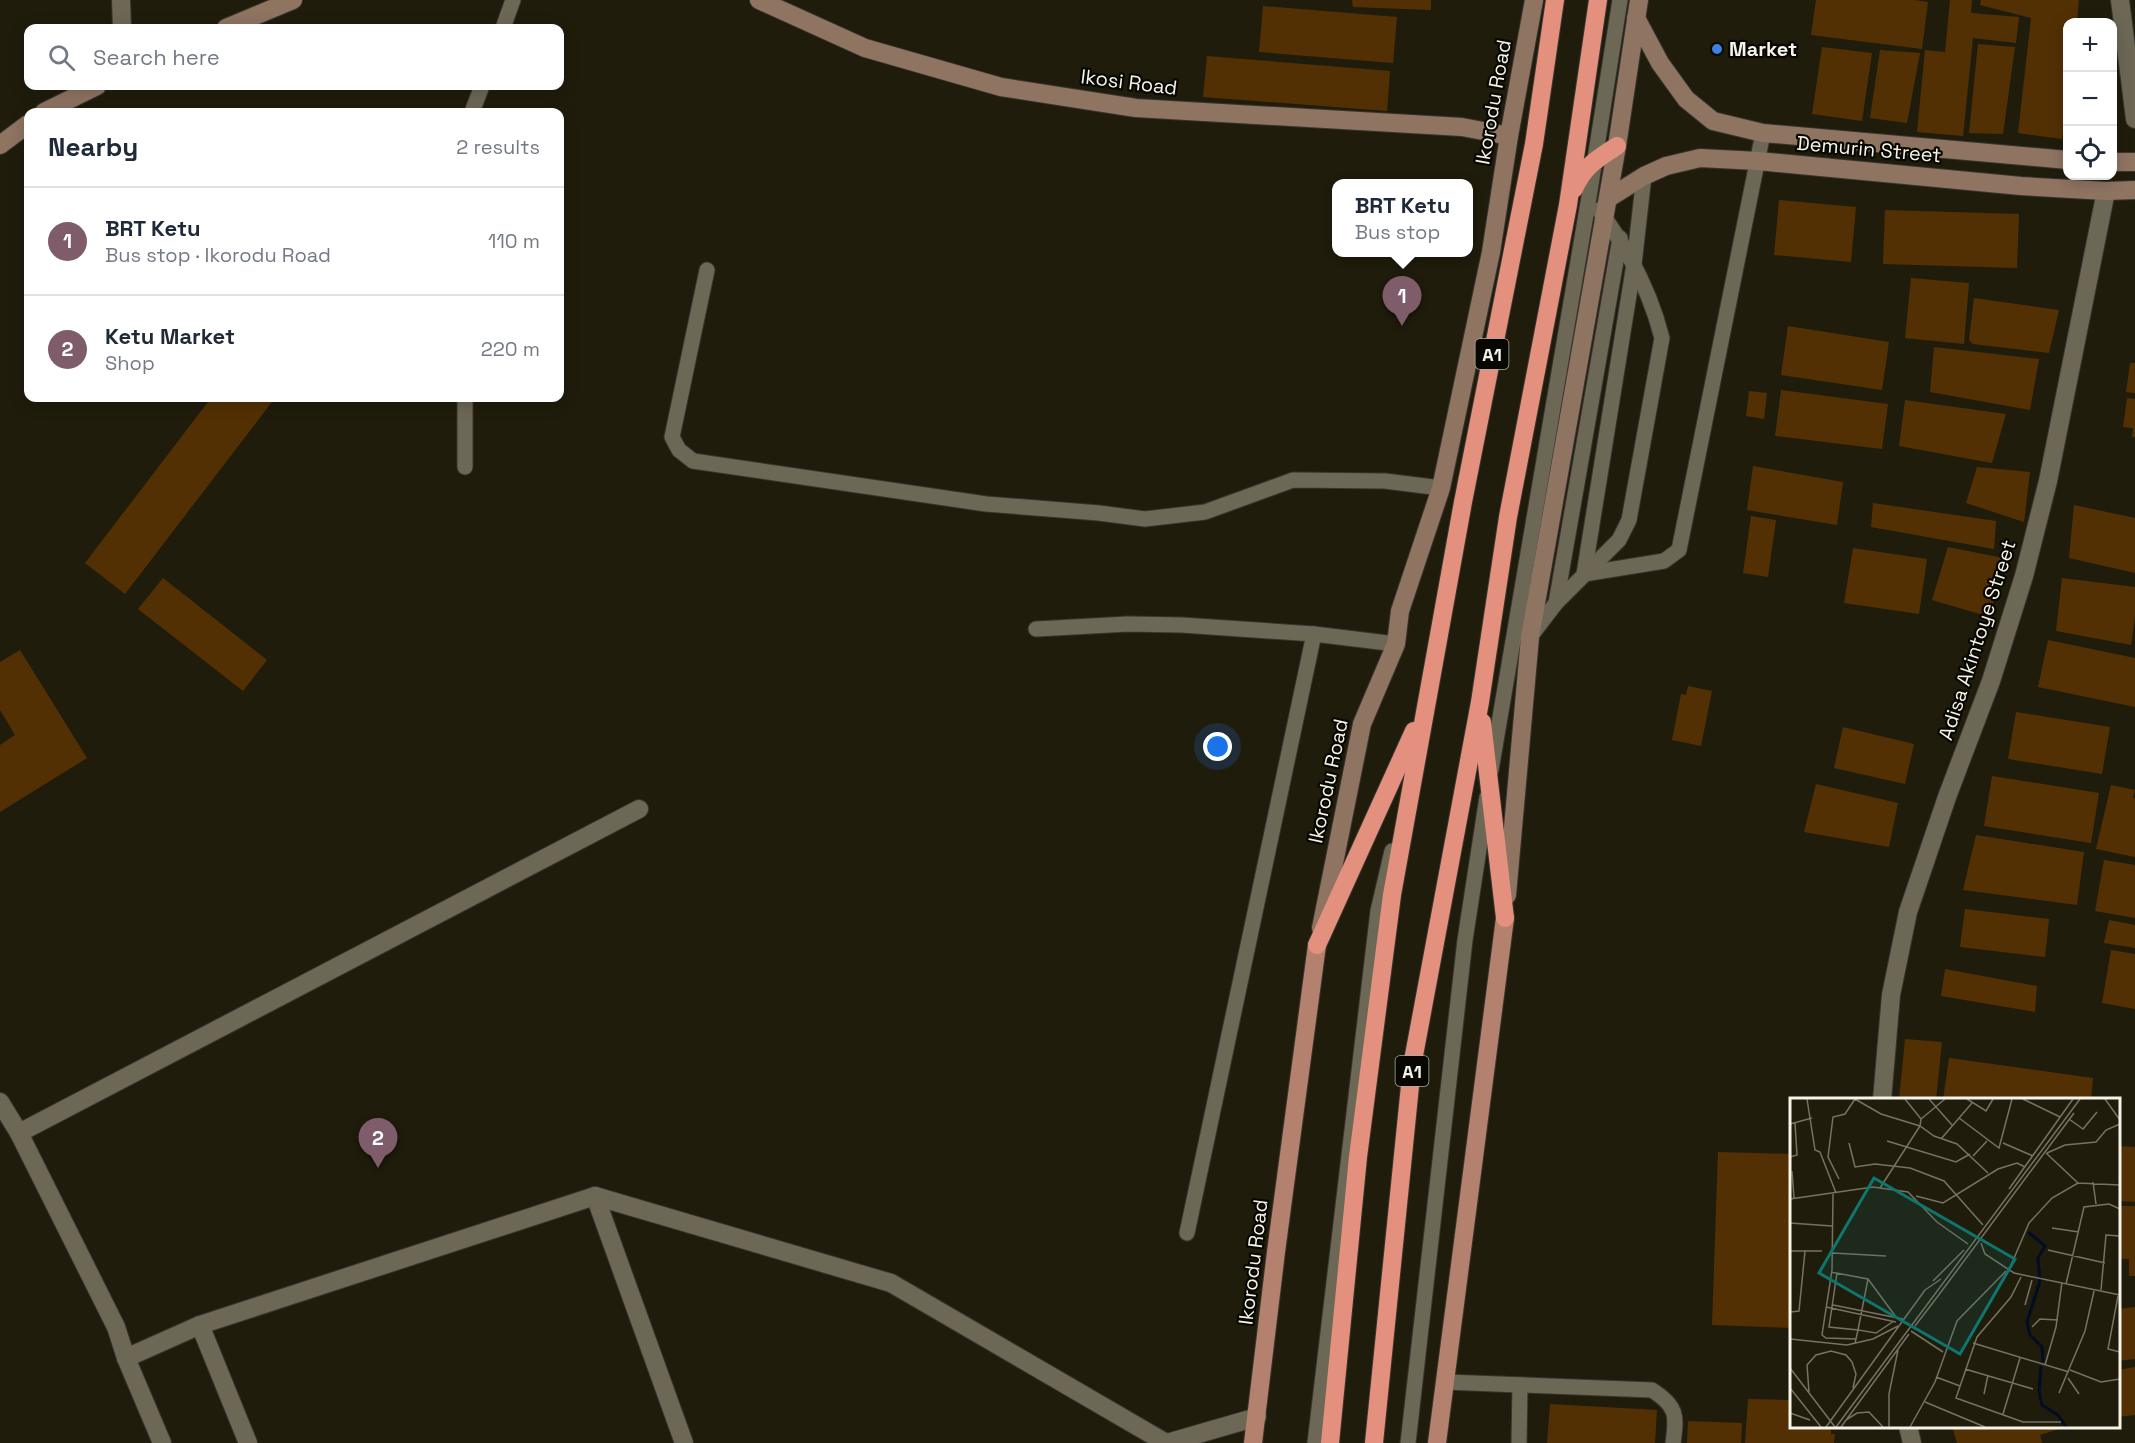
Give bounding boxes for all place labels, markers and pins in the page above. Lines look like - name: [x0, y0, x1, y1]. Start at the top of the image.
- place label: Market: [1729, 36, 1797, 62]
- marker: Market: [1710, 42, 1724, 56]
- pin: 1: [1382, 276, 1422, 326]
- pin: 2: [358, 1118, 398, 1168]

